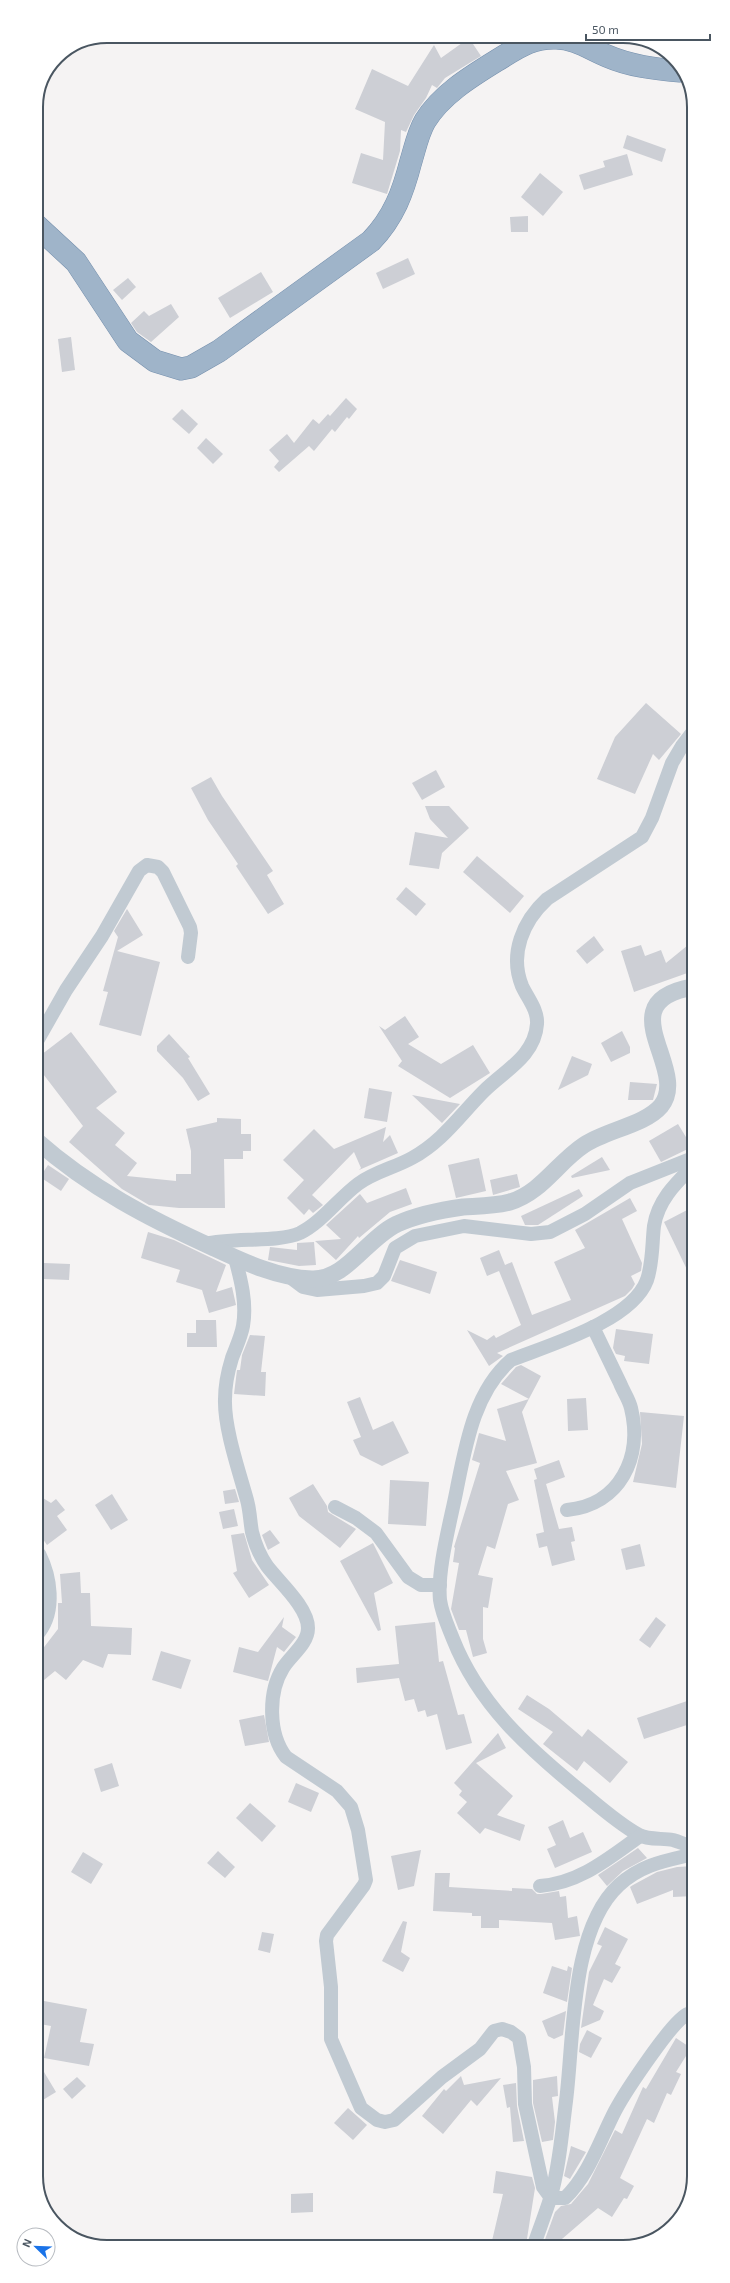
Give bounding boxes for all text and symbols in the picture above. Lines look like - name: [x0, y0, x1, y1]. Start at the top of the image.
- scale bar: [586, 16, 710, 42]
- text: 50 m: [592, 22, 619, 36]
- north arrow: [16, 2227, 56, 2267]
- text: N: [19, 2237, 34, 2249]

